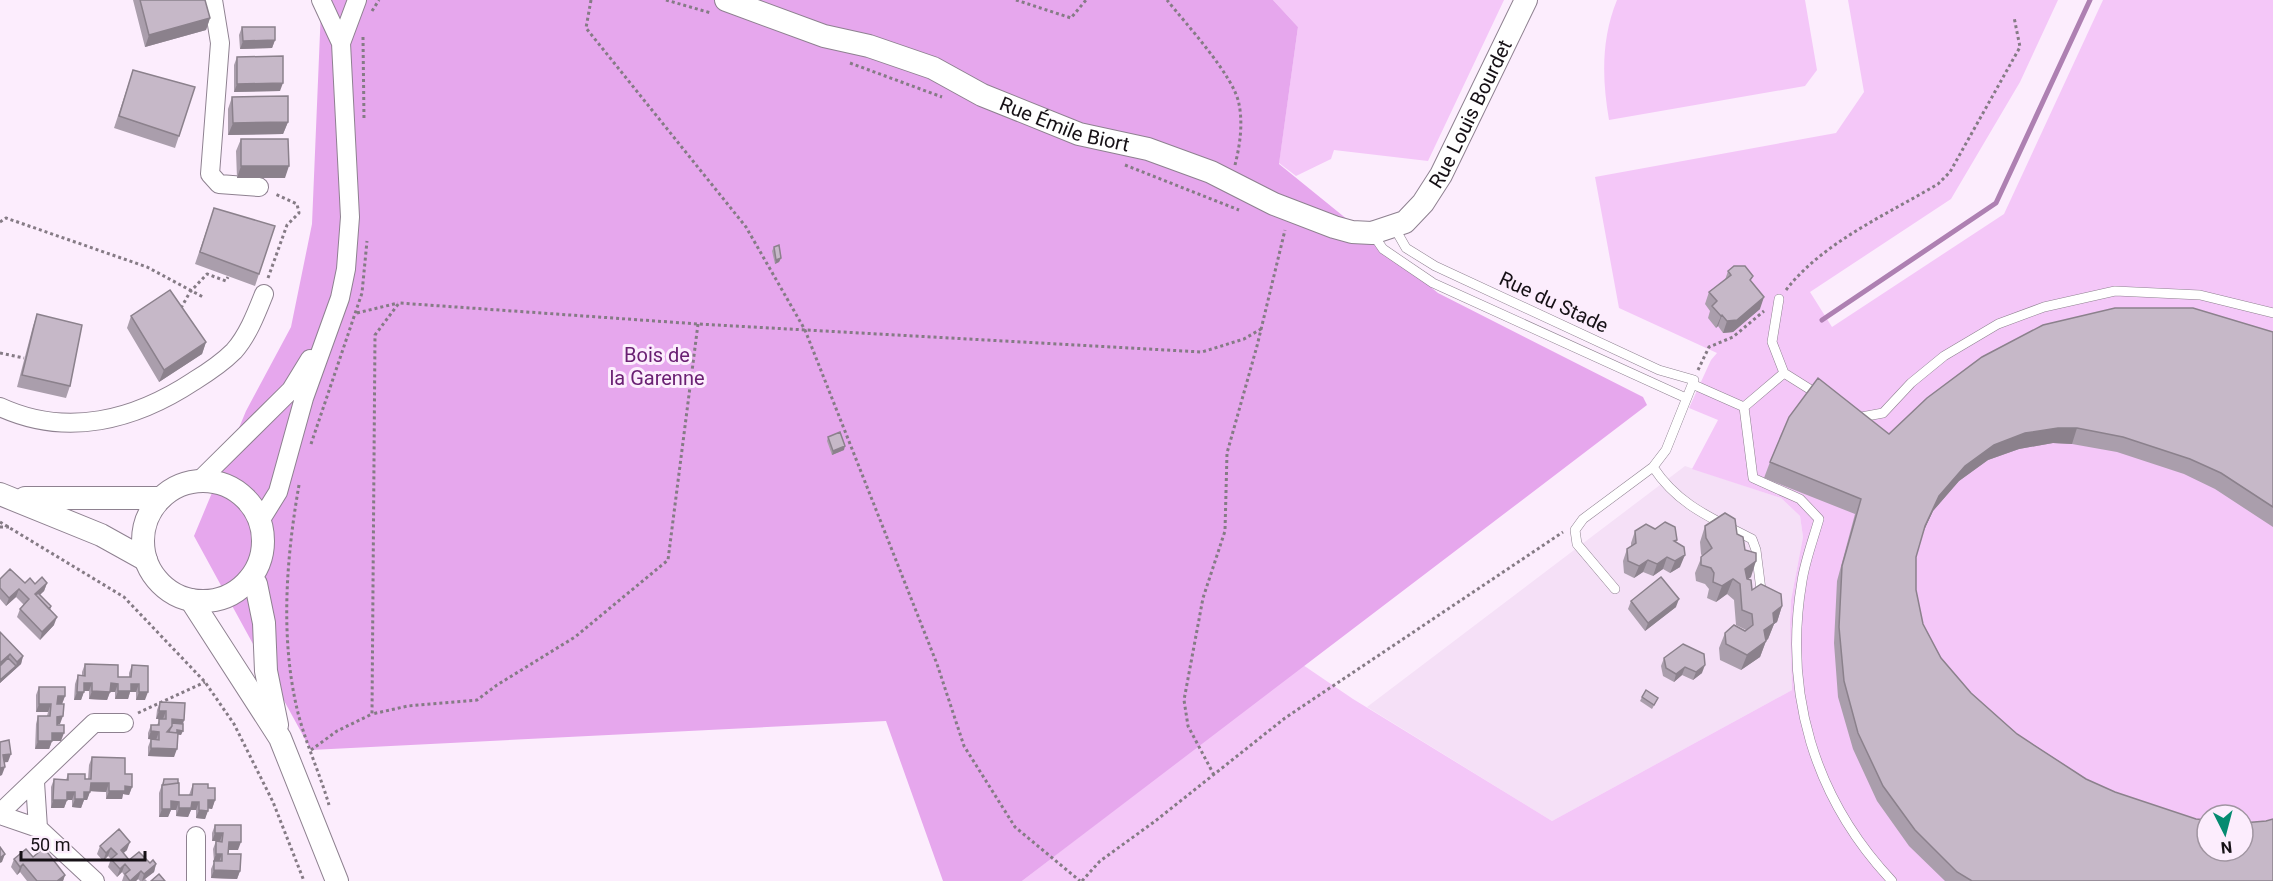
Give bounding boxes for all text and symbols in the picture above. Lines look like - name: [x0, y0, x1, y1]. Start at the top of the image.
- street label: Rue Louis Bourdet: [1424, 36, 1517, 193]
- street label: Rue Émile Biort: [996, 91, 1132, 157]
- street label: Rue du Stade: [1496, 266, 1612, 338]
- park label: Bois de la Garenne: [609, 343, 705, 390]
- north arrow: [2195, 803, 2255, 863]
- scale bar: [21, 824, 146, 862]
- text: 50 m: [30, 834, 70, 855]
- text: N: [2220, 837, 2233, 857]

